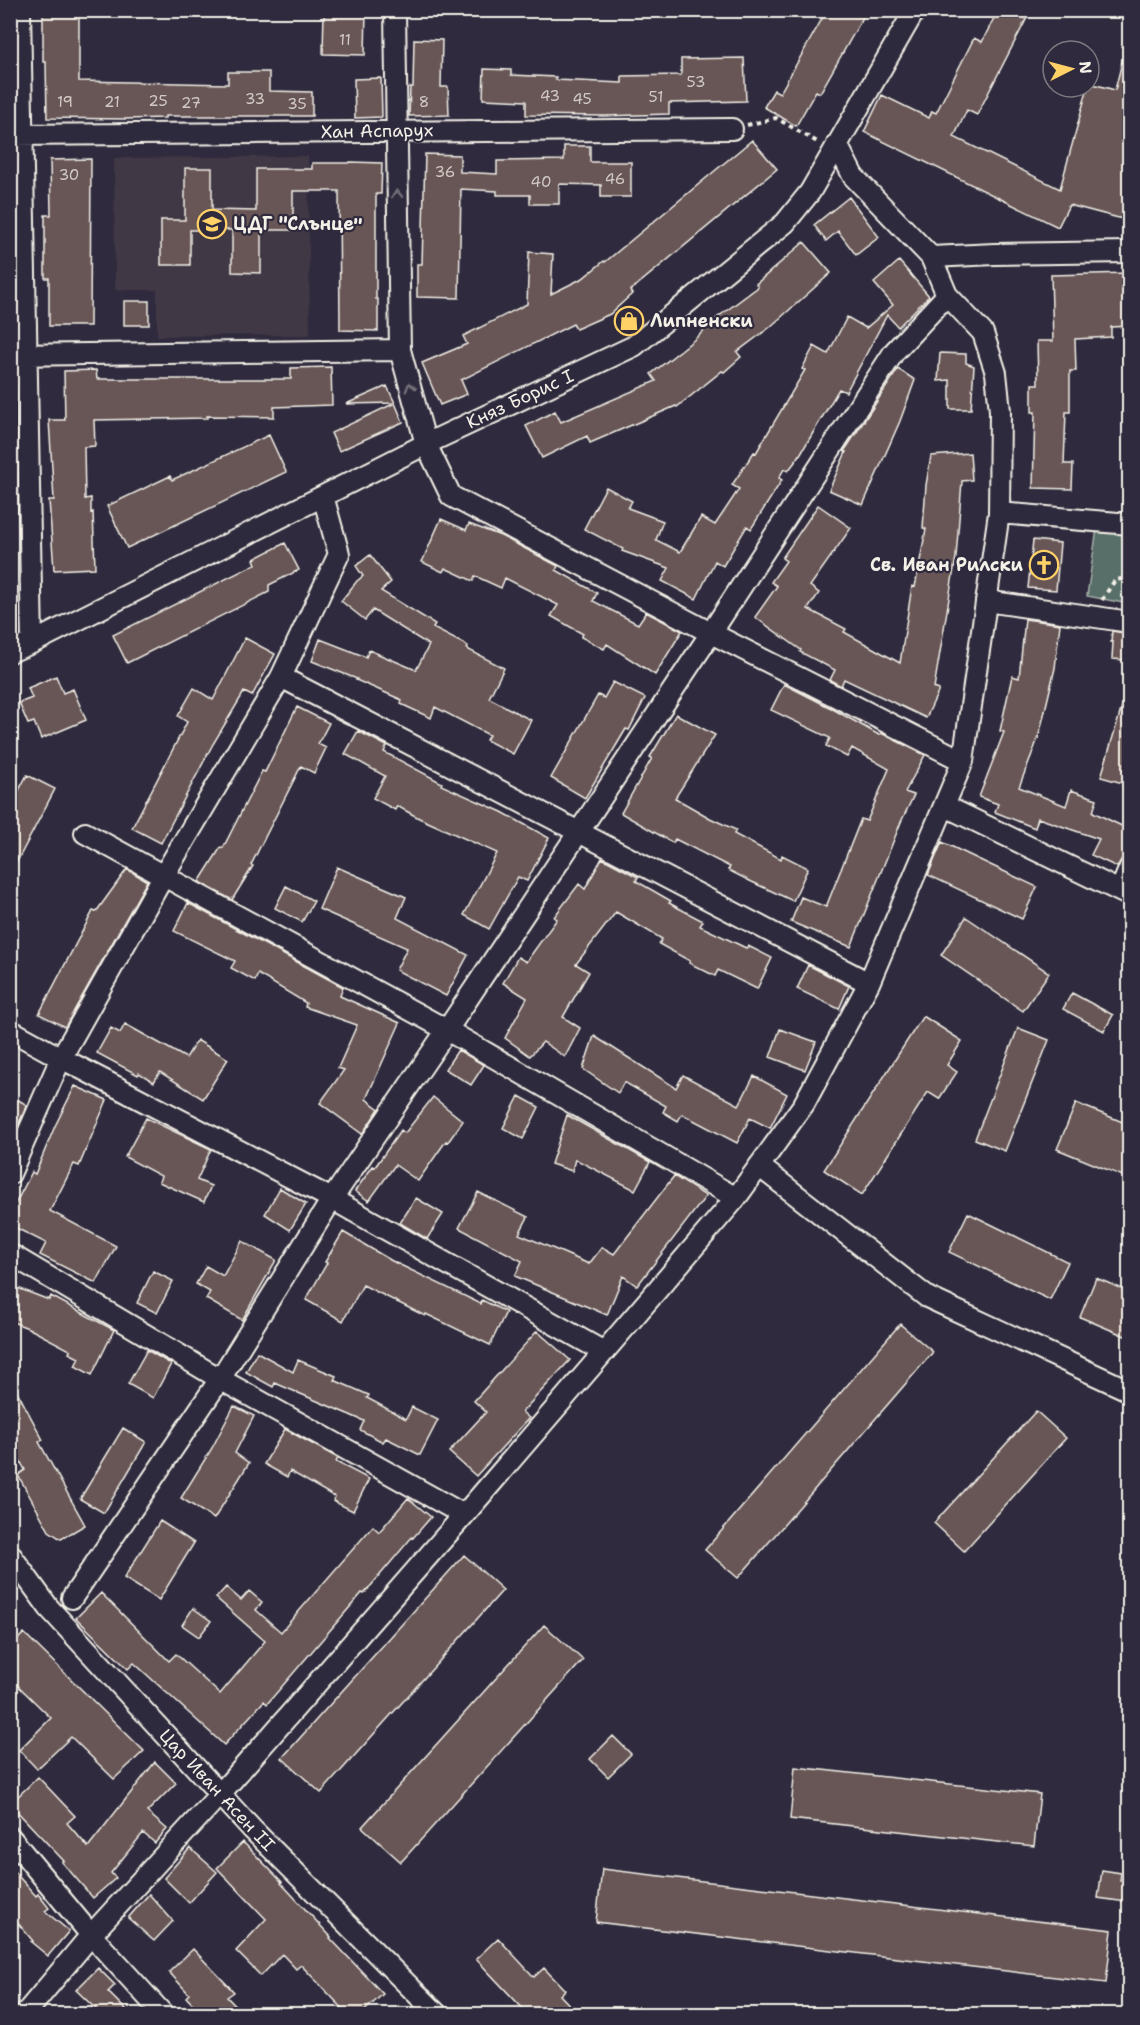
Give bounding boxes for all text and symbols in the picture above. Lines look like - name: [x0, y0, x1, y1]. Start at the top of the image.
- house number: 11: [339, 30, 351, 50]
- north arrow: [1041, 39, 1101, 99]
- text: N: [1074, 60, 1097, 75]
- house number: 53: [687, 72, 706, 92]
- house number: 43: [540, 86, 560, 106]
- house number: 51: [649, 87, 663, 107]
- house number: 33: [245, 89, 265, 109]
- house number: 45: [572, 89, 592, 109]
- house number: 25: [148, 91, 168, 111]
- house number: 19: [57, 92, 73, 112]
- house number: 21: [104, 92, 120, 112]
- house number: 8: [419, 92, 429, 112]
- house number: 27: [181, 93, 201, 113]
- house number: 35: [287, 94, 307, 114]
- street label: Хан Аспарух: [321, 118, 433, 144]
- house number: 36: [435, 162, 455, 182]
- house number: 30: [59, 165, 79, 185]
- house number: 46: [605, 169, 625, 189]
- house number: 40: [531, 172, 551, 192]
- one-way arrow: [391, 189, 403, 198]
- school or university icon: ЦДГ "Слънце": [196, 208, 228, 240]
- place label: ЦДГ "Слънце": [233, 212, 363, 236]
- shop icon: Липненски: [613, 305, 645, 337]
- place label: Липненски: [650, 309, 753, 333]
- street label: Княз Борис I: [462, 364, 578, 434]
- one-way arrow: [405, 383, 417, 393]
- church icon: Св. Иван Рилски: [1028, 549, 1060, 581]
- place label: Св. Иван Рилски: [870, 553, 1024, 577]
- street label: Цар Иван Асен II: [154, 1724, 280, 1856]

